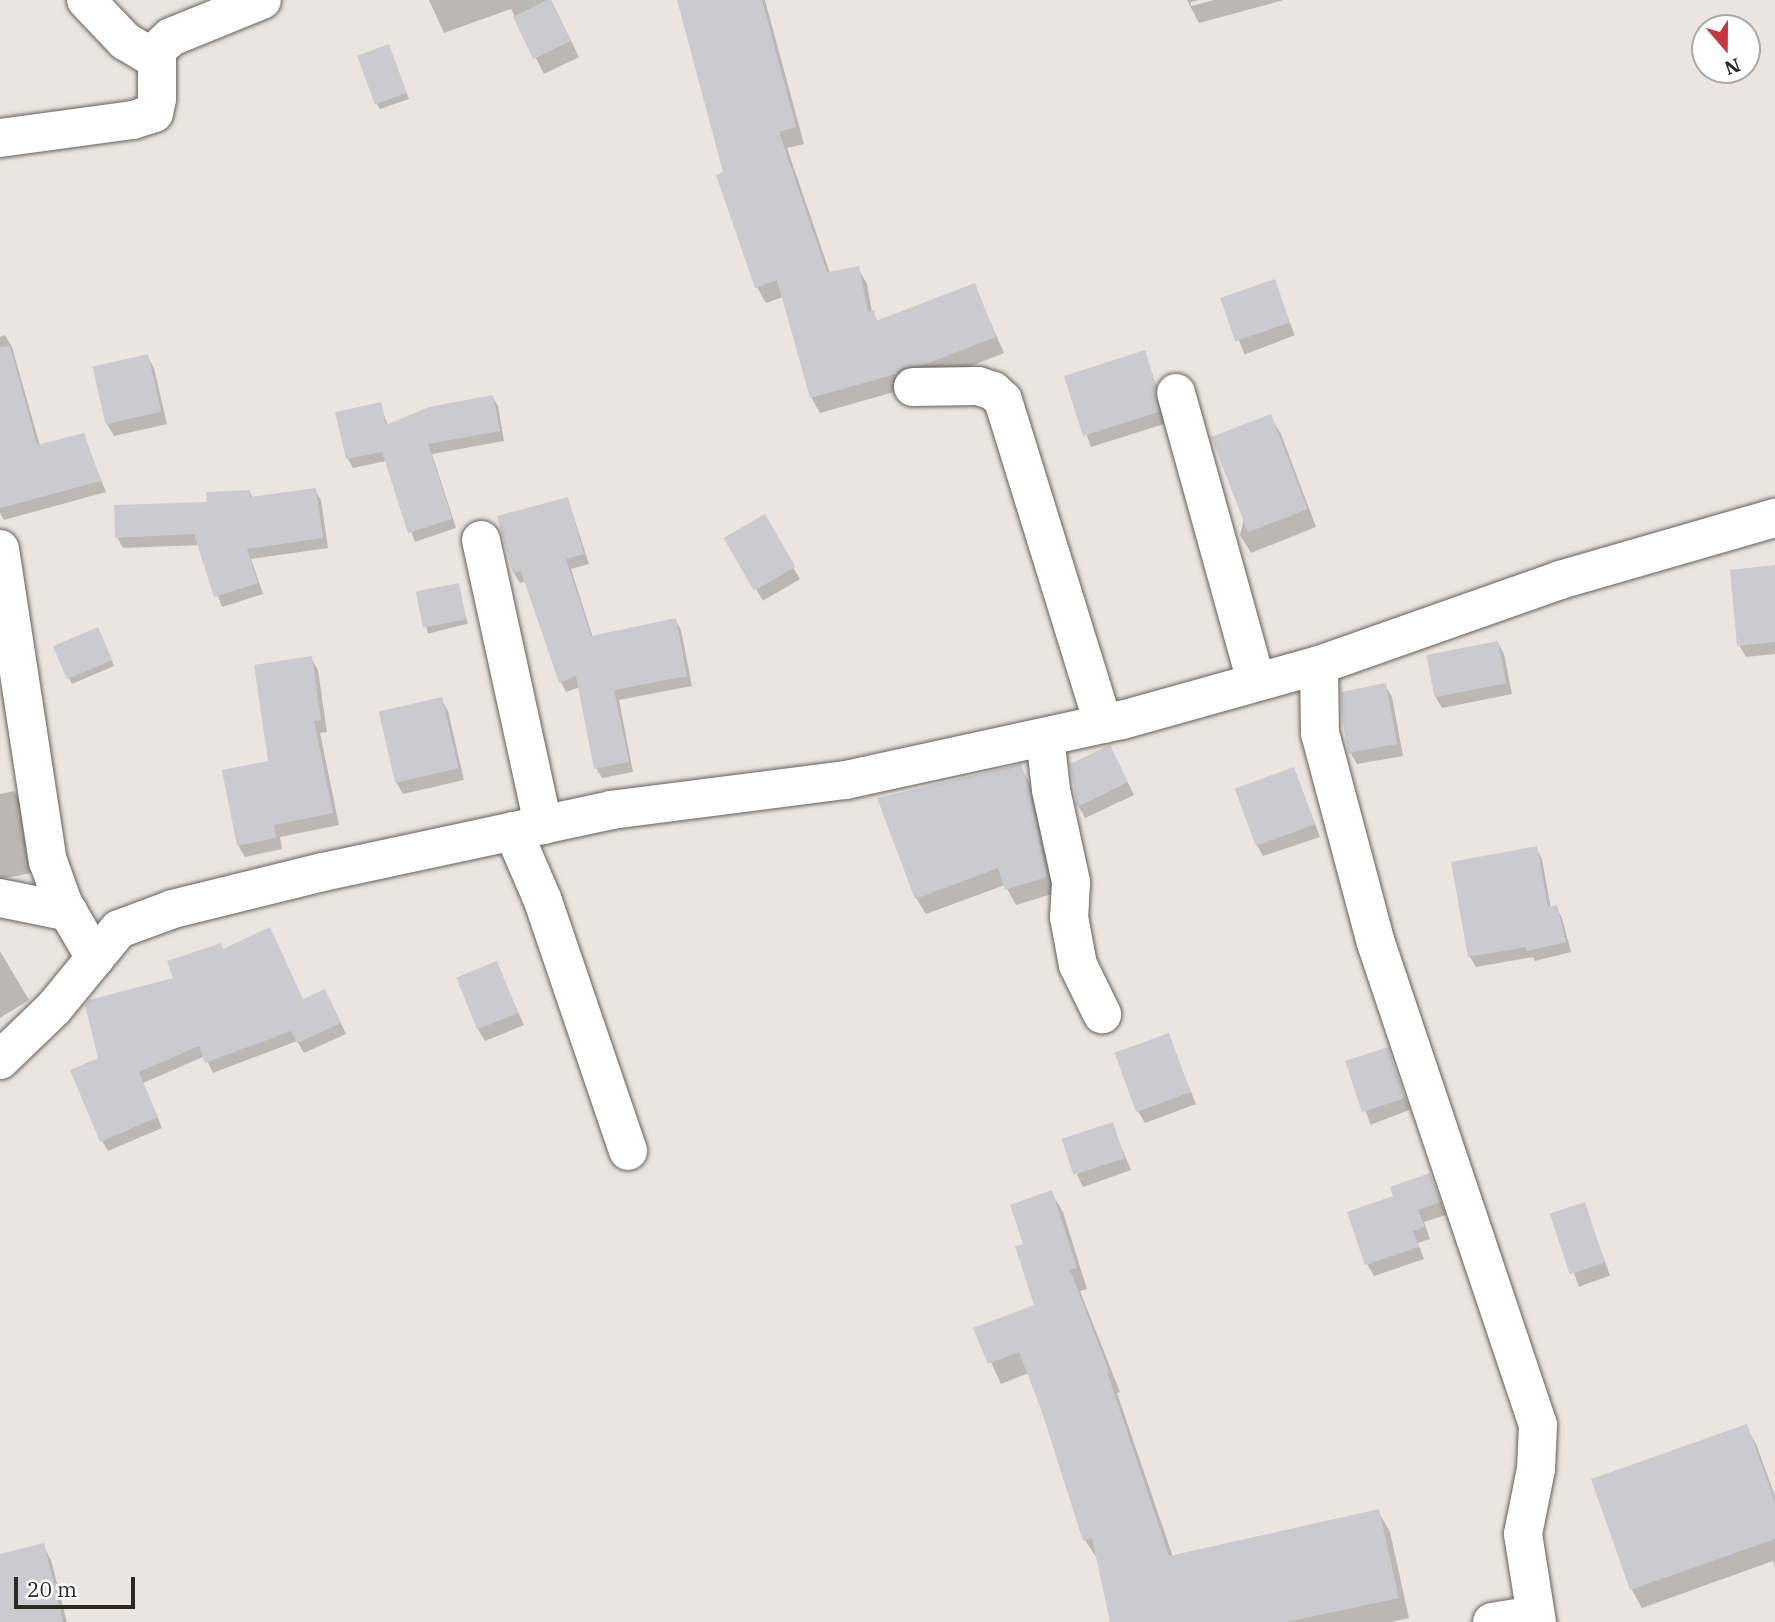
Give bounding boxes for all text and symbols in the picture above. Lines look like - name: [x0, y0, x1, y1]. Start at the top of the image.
- north arrow: [1691, 14, 1761, 84]
- text: N: [1721, 53, 1744, 81]
- scale bar: [18, 1562, 138, 1606]
- text: 20 m: [27, 1575, 77, 1603]

